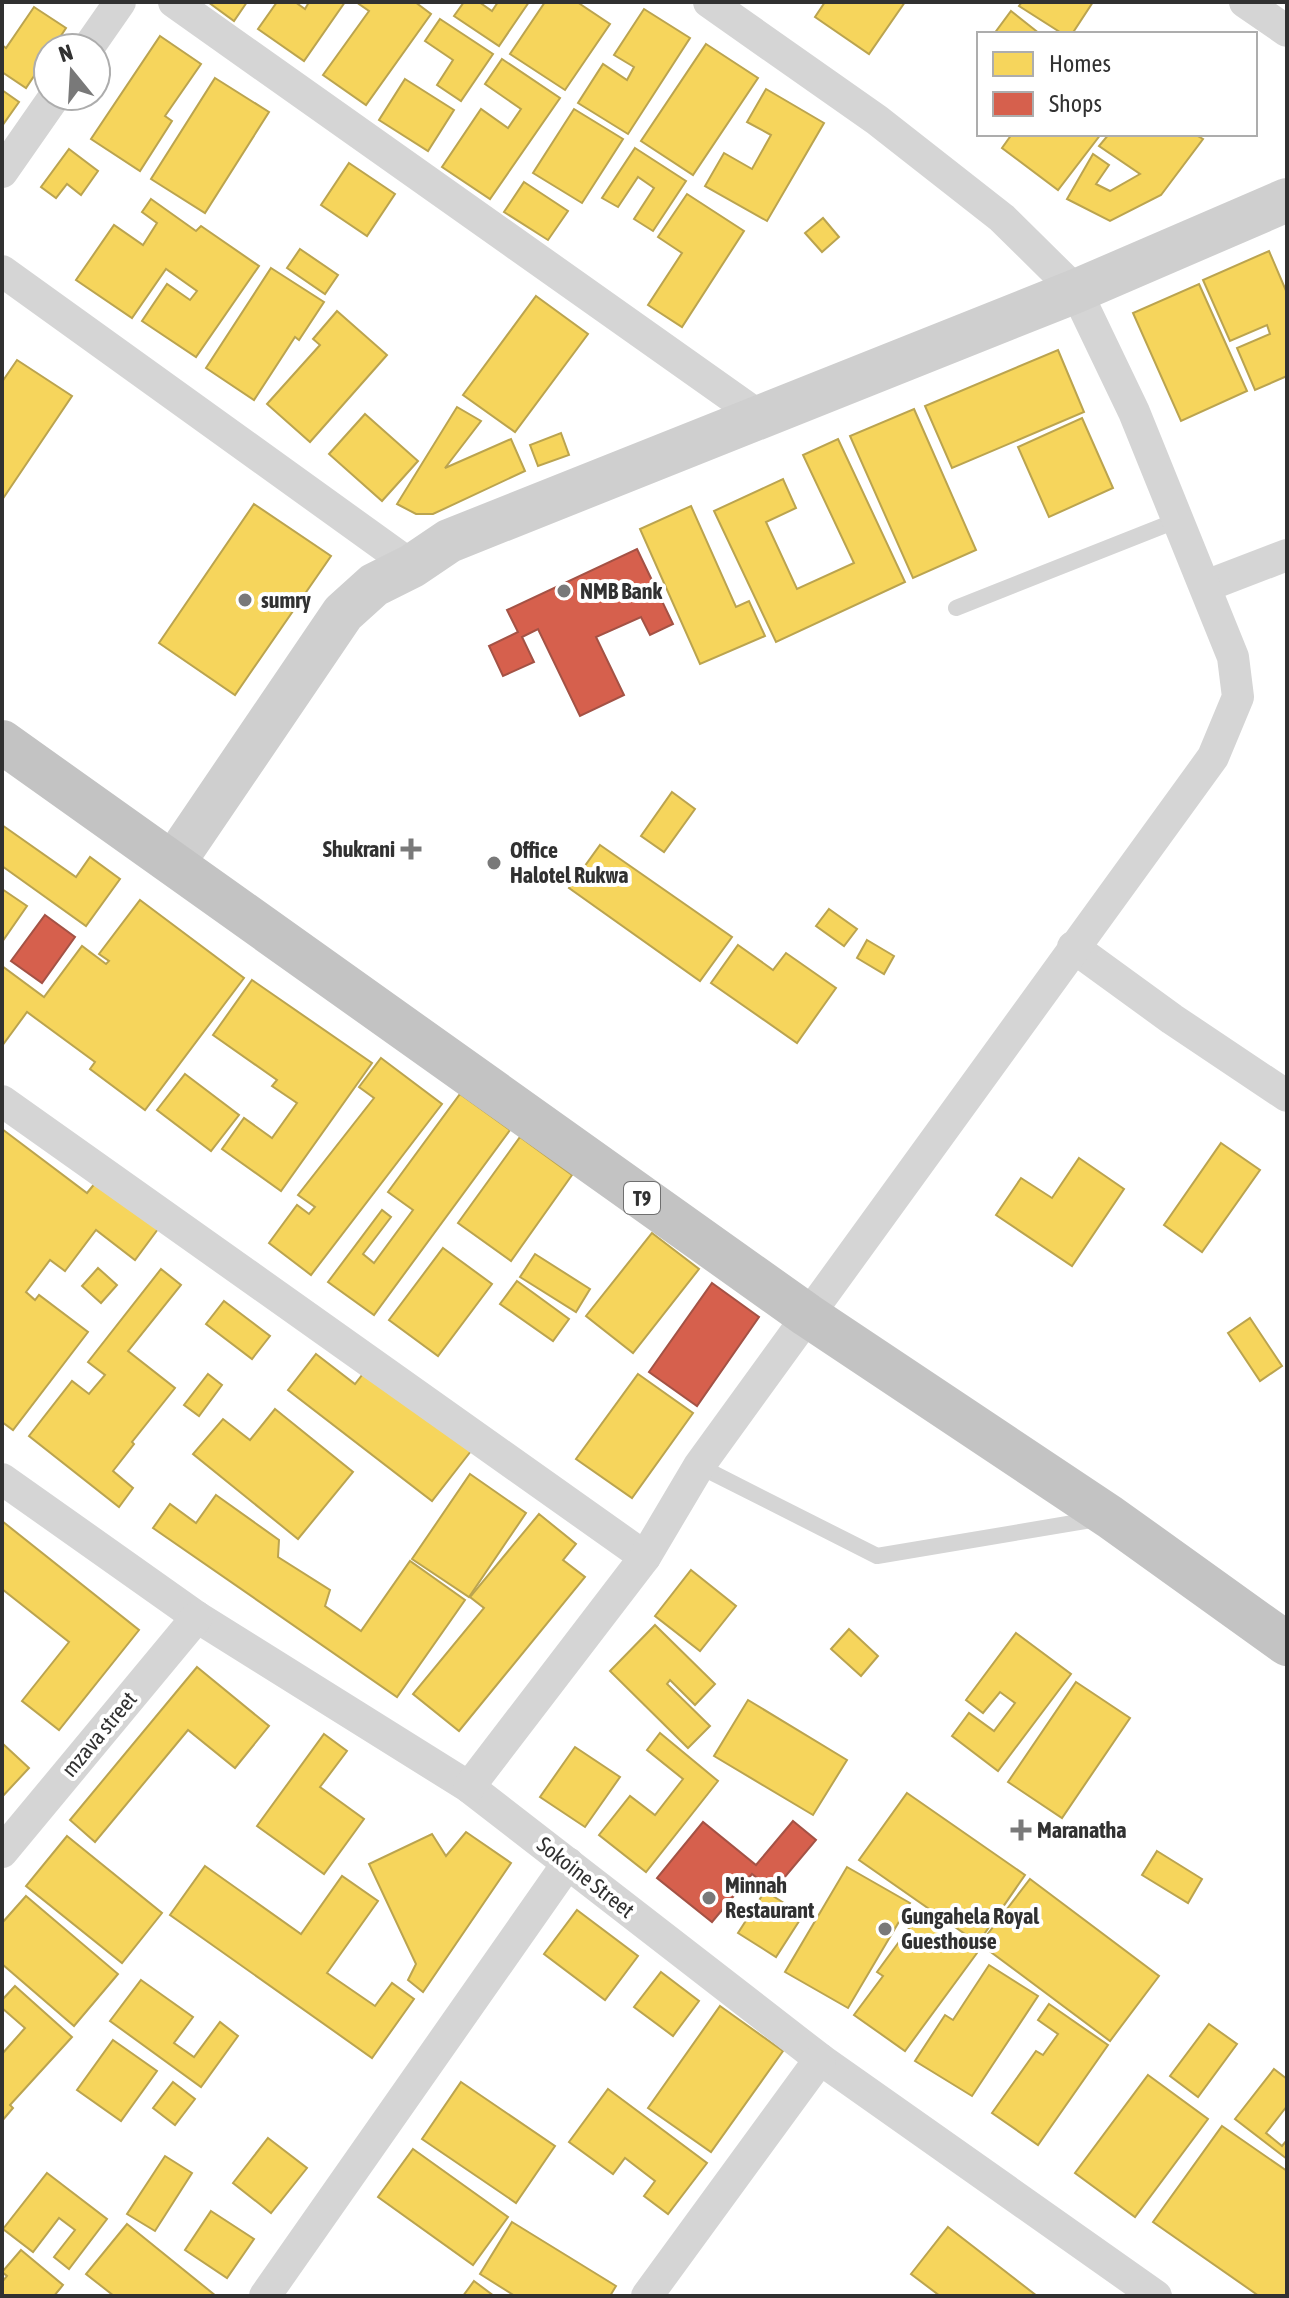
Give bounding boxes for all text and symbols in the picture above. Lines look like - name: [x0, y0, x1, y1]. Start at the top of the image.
- north arrow: [32, 32, 112, 112]
- legend: [977, 32, 1257, 136]
- text: N: [56, 39, 76, 67]
- text: Homes: [1049, 50, 1111, 77]
- text: Shops: [1049, 90, 1102, 117]
- place label: NMB Bank: [580, 578, 662, 604]
- marker: NMB Bank: [555, 582, 573, 600]
- place label: sumry: [261, 587, 311, 613]
- marker: sumry: [236, 591, 254, 609]
- place label: Shukrani: [323, 836, 395, 862]
- place label: Office Halotel Rukwa: [510, 837, 628, 888]
- marker: Shukrani: [402, 840, 420, 858]
- marker: Office Halotel Rukwa: [485, 854, 503, 872]
- road number: T9: [624, 1182, 660, 1214]
- street label: mzava street: [56, 1686, 142, 1782]
- place label: Maranatha: [1037, 1817, 1126, 1843]
- marker: Maranatha: [1012, 1821, 1030, 1839]
- street label: Sokoine Street: [532, 1831, 640, 1923]
- place label: Minnah Restaurant: [725, 1872, 815, 1923]
- marker: Minnah Restaurant: [700, 1889, 718, 1907]
- place label: Gungahela Royal Guesthouse: [901, 1903, 1040, 1954]
- marker: Gungahela Royal Guesthouse: [876, 1920, 894, 1938]

